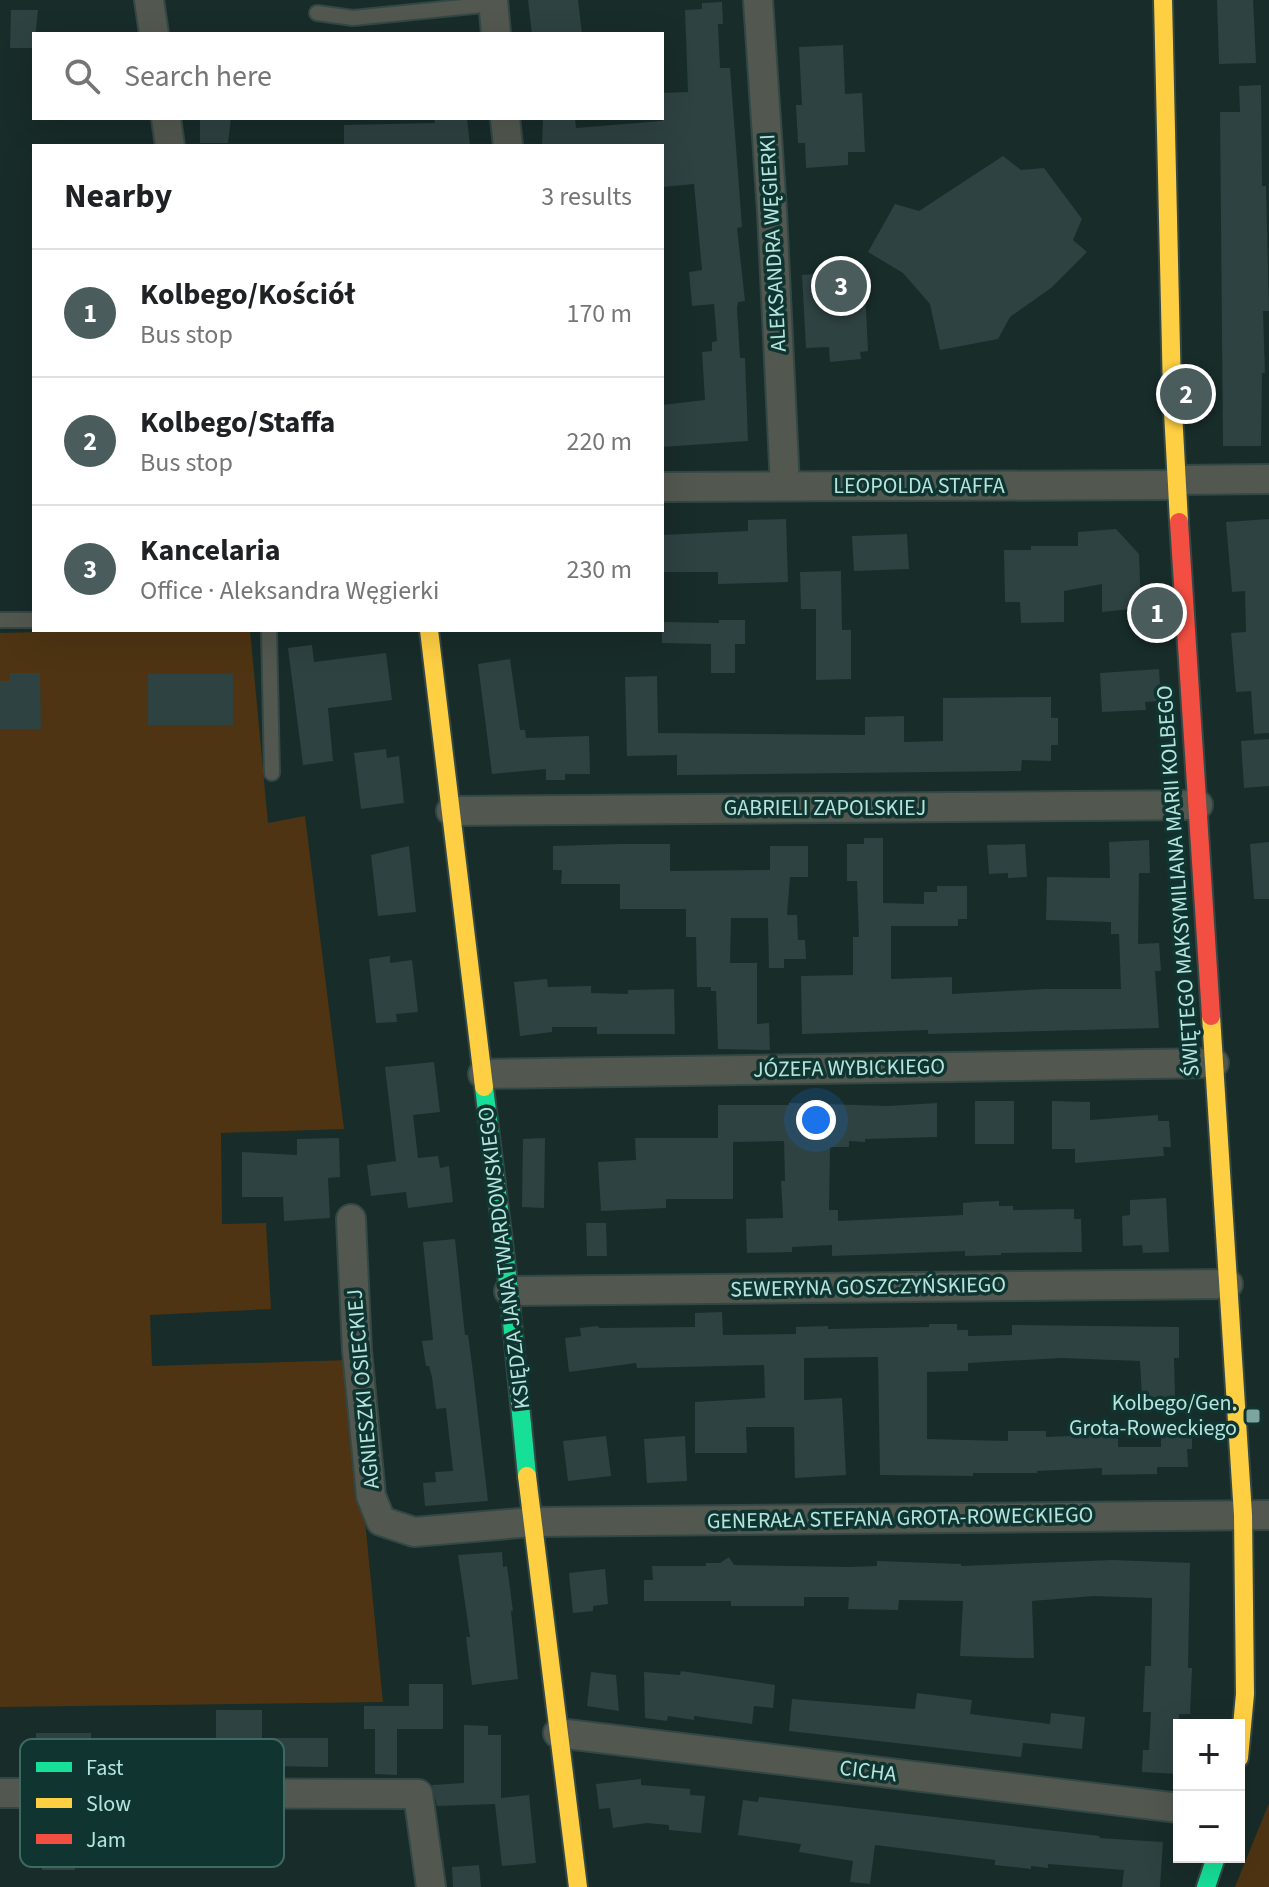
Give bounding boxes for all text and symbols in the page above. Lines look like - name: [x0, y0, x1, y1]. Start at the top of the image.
- search box: [32, 32, 664, 120]
- icon: search: [60, 54, 104, 98]
- text: Search here: [124, 55, 272, 98]
- street label: ALEKSANDRA WĘGIERKI: [751, 133, 795, 353]
- text: Nearby: [64, 172, 172, 221]
- text: 3 results: [541, 178, 632, 215]
- pin: 3: [815, 256, 867, 316]
- text: Kolbego/Kościół: [140, 273, 355, 316]
- text: 1: [83, 295, 97, 332]
- text: 170 m: [566, 295, 632, 332]
- text: Bus stop: [140, 316, 233, 353]
- pin: 2: [1160, 364, 1212, 424]
- text: Kolbego/Staffa: [140, 401, 335, 444]
- text: 2: [83, 423, 97, 460]
- text: 220 m: [566, 423, 632, 460]
- text: Bus stop: [140, 444, 233, 481]
- street label: LEOPOLDA STAFFA: [833, 470, 1005, 502]
- text: Kancelaria: [140, 529, 281, 572]
- text: 3: [83, 551, 97, 588]
- text: 230 m: [566, 551, 632, 588]
- text: Office · Aleksandra Węgierki: [140, 572, 439, 609]
- pin: 1: [1131, 583, 1183, 643]
- street label: ŚWIĘTEGO MAKSYMILIANA MARII KOLBEGO: [1148, 684, 1208, 1078]
- street label: GABRIELI ZAPOLSKIEJ: [724, 792, 926, 824]
- street label: JÓZEFA WYBICKIEGO: [753, 1050, 945, 1086]
- your location: [796, 1100, 836, 1140]
- street label: KSIĘDZA JANA TWARDOWSKIEGO: [470, 1105, 538, 1411]
- street label: SEWERYNA GOSZCZYŃSKIEGO: [730, 1269, 1006, 1305]
- street label: AGNIESZKI OSIECKIEJ: [338, 1288, 388, 1490]
- place label: Kolbego/Gen. Grota-Roweckiego: [1069, 1387, 1237, 1444]
- marker: Kolbego/Gen. Grota-Roweckiego: [1244, 1407, 1262, 1425]
- street label: GENERAŁA STEFANA GROTA-ROWECKIEGO: [706, 1499, 1094, 1537]
- map controls: [1173, 1719, 1245, 1863]
- button: +: [1173, 1719, 1245, 1791]
- legend: [20, 1739, 284, 1867]
- text: Fast: [86, 1752, 124, 1784]
- street label: CICHA: [838, 1752, 898, 1790]
- text: Slow: [86, 1788, 131, 1820]
- button: −: [1173, 1791, 1245, 1863]
- text: Jam: [86, 1824, 126, 1856]

